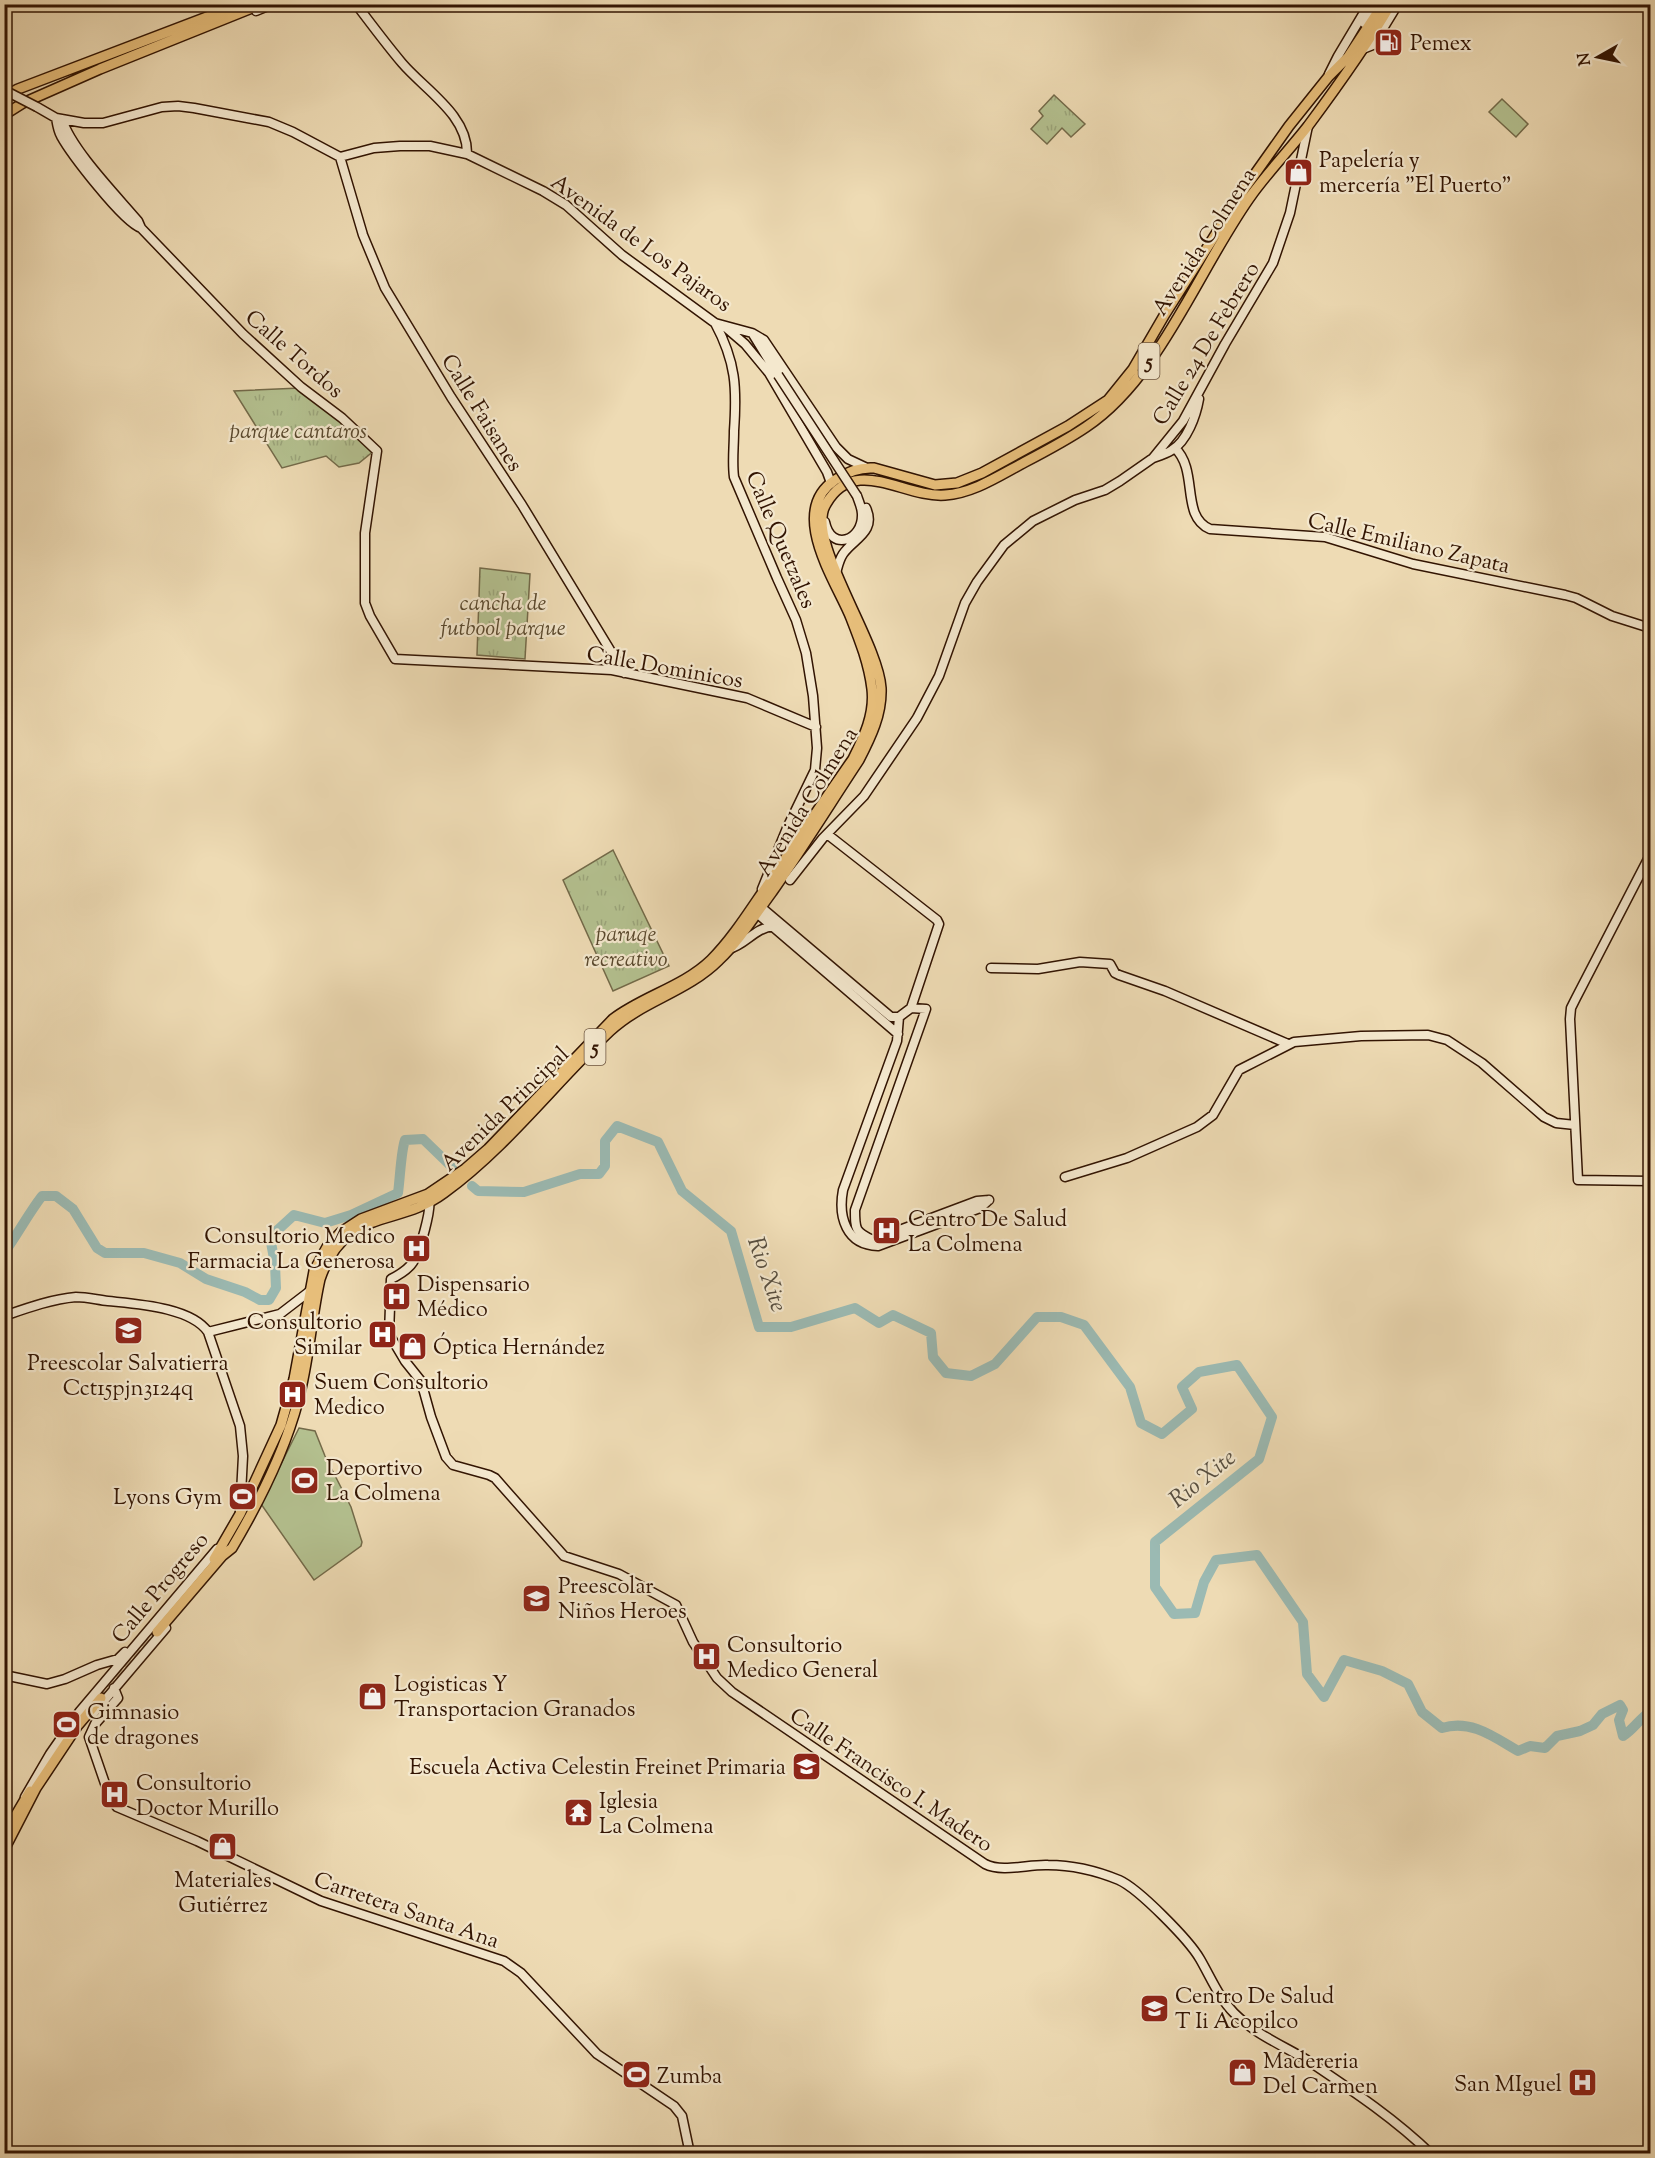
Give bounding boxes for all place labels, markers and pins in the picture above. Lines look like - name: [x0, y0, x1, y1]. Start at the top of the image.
- fuel station icon: Pemex: [1373, 26, 1405, 58]
- place label: Pemex: [1410, 29, 1472, 61]
- place label: Papelería y mercería "El Puerto": [1319, 146, 1512, 203]
- shop icon: Papelería y mercería "El Puerto": [1282, 156, 1314, 188]
- place label: Centro De Salud La Colmena: [908, 1205, 1067, 1262]
- hospital icon: Centro De Salud La Colmena: [871, 1215, 903, 1247]
- place label: Consultorio Medico Farmacia La Generosa: [188, 1222, 395, 1279]
- hospital icon: Consultorio Medico Farmacia La Generosa: [400, 1232, 432, 1264]
- place label: Dispensario Médico: [417, 1270, 530, 1327]
- hospital icon: Dispensario Médico: [380, 1280, 412, 1312]
- place label: Consultorio Similar: [247, 1308, 362, 1365]
- school or university icon: Preescolar Salvatierra Cct15pjn3124q: [112, 1314, 144, 1346]
- hospital icon: Consultorio Similar: [367, 1318, 399, 1350]
- shop icon: Óptica Hernández: [396, 1330, 428, 1362]
- place label: Óptica Hernández: [433, 1332, 605, 1365]
- place label: Preescolar Salvatierra Cct15pjn3124q: [27, 1349, 229, 1406]
- place label: Suem Consultorio Medico: [314, 1368, 488, 1425]
- hospital icon: Suem Consultorio Medico: [277, 1378, 309, 1410]
- place label: Deportivo La Colmena: [326, 1454, 441, 1511]
- sports icon: Deportivo La Colmena: [289, 1464, 321, 1496]
- sports icon: Lyons Gym: [227, 1480, 259, 1512]
- place label: Lyons Gym: [113, 1483, 222, 1515]
- place label: Preescolar Niños Heroes: [558, 1572, 687, 1629]
- school or university icon: Preescolar Niños Heroes: [521, 1582, 553, 1614]
- place label: Consultorio Medico General: [727, 1631, 878, 1688]
- hospital icon: Consultorio Medico General: [690, 1641, 722, 1673]
- place label: Logisticas Y Transportacion Granados: [394, 1670, 635, 1727]
- shop icon: Logisticas Y Transportacion Granados: [357, 1680, 389, 1712]
- place label: Gimnasio de dragones: [87, 1698, 199, 1755]
- sports icon: Gimnasio de dragones: [50, 1708, 82, 1740]
- school or university icon: Escuela Activa Celestin Freinet Primaria: [791, 1750, 823, 1782]
- place label: Escuela Activa Celestin Freinet Primaria: [409, 1753, 786, 1785]
- place label: Consultorio Doctor Murillo: [136, 1769, 279, 1826]
- hospital icon: Consultorio Doctor Murillo: [99, 1779, 131, 1811]
- place label: Iglesia La Colmena: [599, 1787, 714, 1844]
- temple icon: Iglesia La Colmena: [562, 1797, 594, 1829]
- shop icon: Materiales Gutiérrez: [207, 1831, 239, 1863]
- place label: Materiales Gutiérrez: [174, 1866, 272, 1923]
- place label: Centro De Salud T Ii Acopilco: [1175, 1982, 1334, 2039]
- school or university icon: Centro De Salud T Ii Acopilco: [1138, 1992, 1170, 2024]
- place label: Madereria Del Carmen: [1263, 2047, 1378, 2104]
- shop icon: Madereria Del Carmen: [1226, 2057, 1258, 2089]
- sports icon: Zumba: [620, 2059, 652, 2091]
- place label: Zumba: [657, 2062, 722, 2094]
- hospital icon: San MIguel: [1567, 2067, 1599, 2099]
- place label: San MIguel: [1454, 2070, 1562, 2102]

